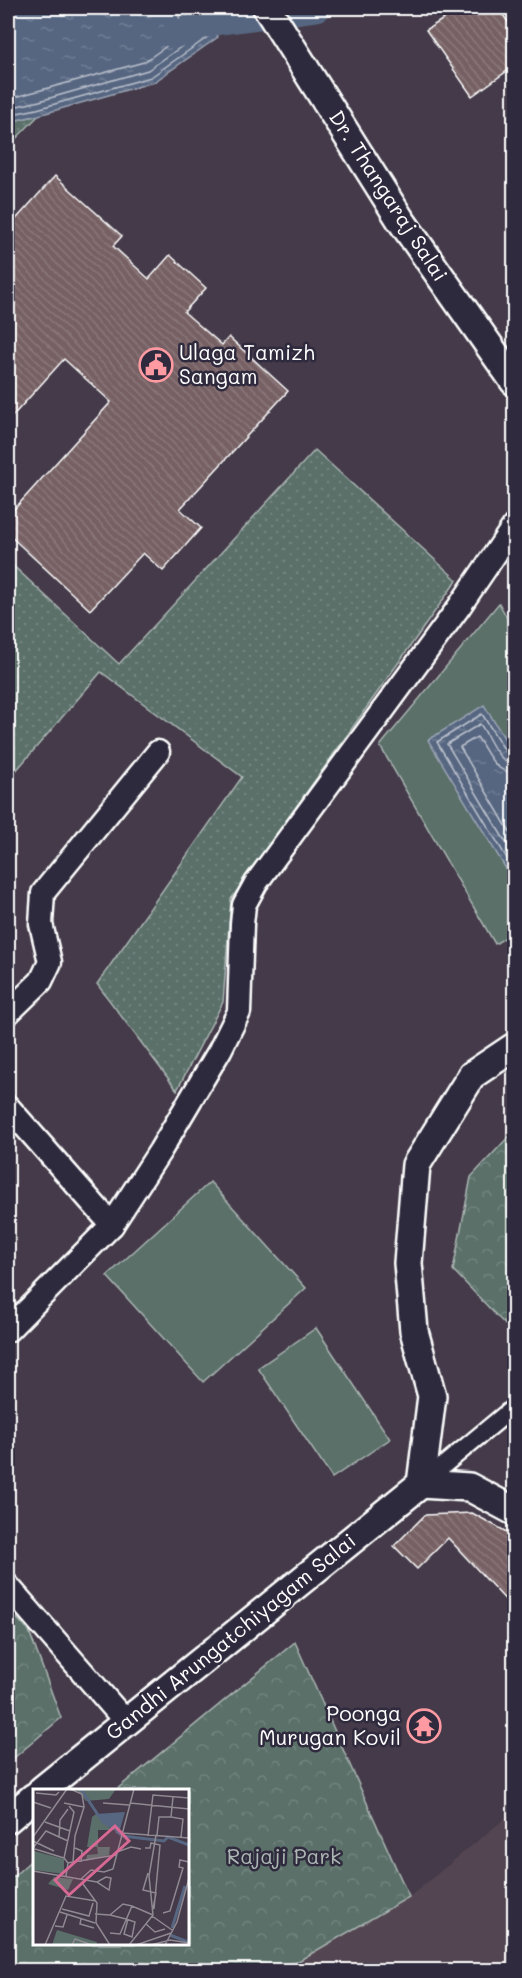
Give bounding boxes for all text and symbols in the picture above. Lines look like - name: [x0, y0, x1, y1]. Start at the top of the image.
- street label: Dr. Thangaraj Salai: [324, 105, 455, 286]
- place label: Ulaga Tamizh Sangam: [179, 338, 315, 389]
- public building icon: Ulaga Tamizh Sangam: [138, 347, 174, 383]
- street label: Gandhi Arungatchiyagam Salai: [99, 1526, 361, 1745]
- place label: Poonga Murugan Kovil: [259, 1699, 401, 1750]
- temple icon: Poonga Murugan Kovil: [406, 1708, 442, 1744]
- inset map: [33, 1789, 189, 1945]
- park label: Rajaji Park: [227, 1842, 341, 1869]

